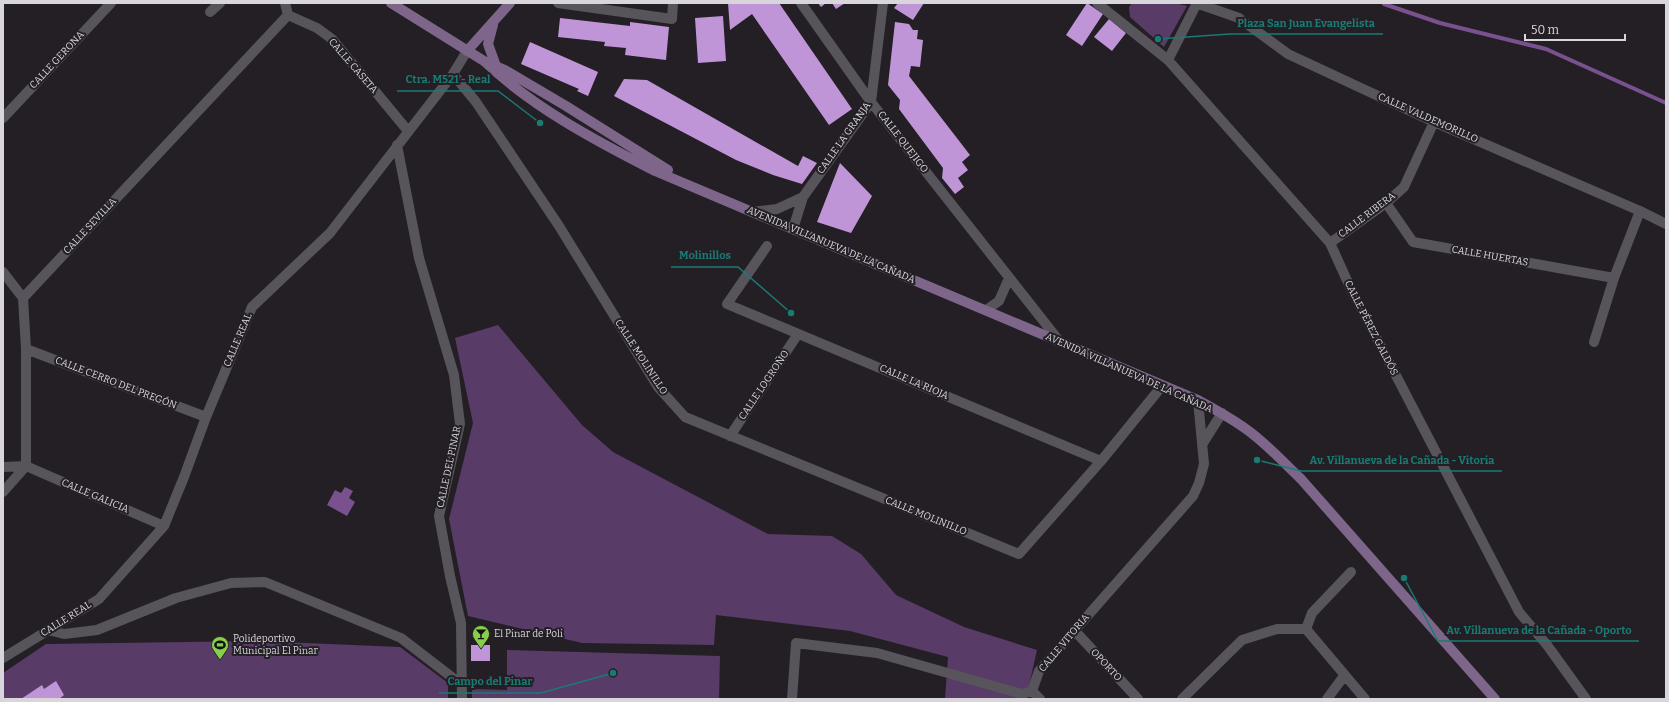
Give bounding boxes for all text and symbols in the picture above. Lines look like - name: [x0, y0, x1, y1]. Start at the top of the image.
- callout: Plaza San Juan Evangelista: [1230, 11, 1383, 34]
- scale bar: [1525, 16, 1625, 42]
- text: Plaza San Juan Evangelista: [1237, 17, 1376, 30]
- text: 50 m: [1531, 23, 1560, 37]
- street label: CALLE GERONA: [27, 28, 87, 91]
- street label: CALLE CASETA: [326, 36, 381, 97]
- callout: Ctra. M521 - Real: [397, 68, 498, 91]
- text: Ctra. M521 - Real: [406, 73, 491, 86]
- street label: CALLE VALDEMORILLO: [1376, 90, 1480, 146]
- street label: CALLE LA GRANJA: [815, 99, 874, 176]
- street label: CALLE QUEJIGO: [875, 109, 931, 175]
- street label: CALLE RIBERA: [1336, 189, 1399, 240]
- street label: CALLE SEVILLA: [61, 195, 120, 256]
- street label: AVENIDA VILLANUEVA DE LA CAÑADA: [745, 203, 918, 286]
- street label: CALLE HUERTAS: [1451, 243, 1529, 269]
- callout: Molinillos: [671, 244, 738, 267]
- text: Molinillos: [679, 249, 732, 262]
- street label: CALLE PÉREZ GALDÓS: [1342, 278, 1402, 378]
- street label: CALLE REAL: [221, 311, 255, 369]
- street label: CALLE MOLINILLO: [612, 317, 670, 397]
- street label: AVENIDA VILLANUEVA DE LA CAÑADA: [1044, 330, 1216, 416]
- street label: CALLE LOGROÑO: [735, 347, 792, 422]
- street label: CALLE CERRO DEL PREGÓN: [54, 352, 179, 412]
- street label: CALLE LA RIOJA: [878, 362, 951, 402]
- street label: CALLE DEL PINAR: [434, 425, 464, 509]
- callout: Av. Villanueva de la Cañada - Vitoria: [1301, 448, 1502, 471]
- text: Av. Villanueva de la Cañada - Vitoria: [1310, 454, 1495, 467]
- street label: CALLE GALICIA: [59, 476, 131, 516]
- street label: CALLE MOLINILLO: [883, 494, 969, 538]
- street label: CALLE REAL: [39, 599, 94, 639]
- street label: CALLE VITORIA: [1036, 611, 1092, 674]
- callout: Av. Villanueva de la Cañada - Oporto: [1438, 618, 1639, 641]
- bar icon: El Pinar de Poli: [471, 624, 491, 649]
- text: Av. Villanueva de la Cañada - Oporto: [1446, 624, 1632, 637]
- place label: El Pinar de Poli: [494, 628, 563, 640]
- place label: Polideportivo Municipal El Pinar: [233, 633, 318, 657]
- sports icon: Polideportivo Municipal El Pinar: [210, 635, 230, 660]
- street label: OPORTO: [1088, 646, 1124, 684]
- callout: Campo del Pinar: [439, 670, 541, 693]
- text: Campo del Pinar: [447, 675, 533, 688]

